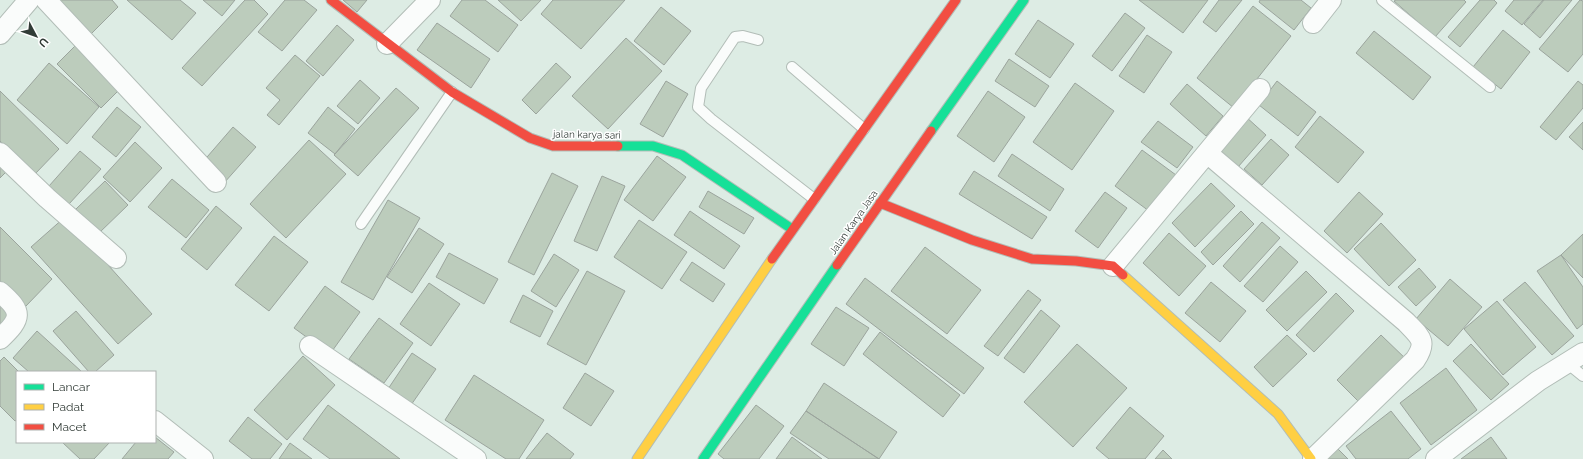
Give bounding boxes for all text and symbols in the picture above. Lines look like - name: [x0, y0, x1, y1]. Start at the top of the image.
- north arrow: [16, 16, 56, 56]
- text: U: [36, 35, 51, 50]
- street label: jalan karya sari: [551, 128, 621, 141]
- street label: Jalan Karya Jasa: [827, 188, 880, 256]
- legend: [16, 371, 156, 443]
- text: Lancar: [52, 380, 91, 394]
- text: Padat: [52, 400, 84, 414]
- text: Macet: [52, 420, 87, 434]

